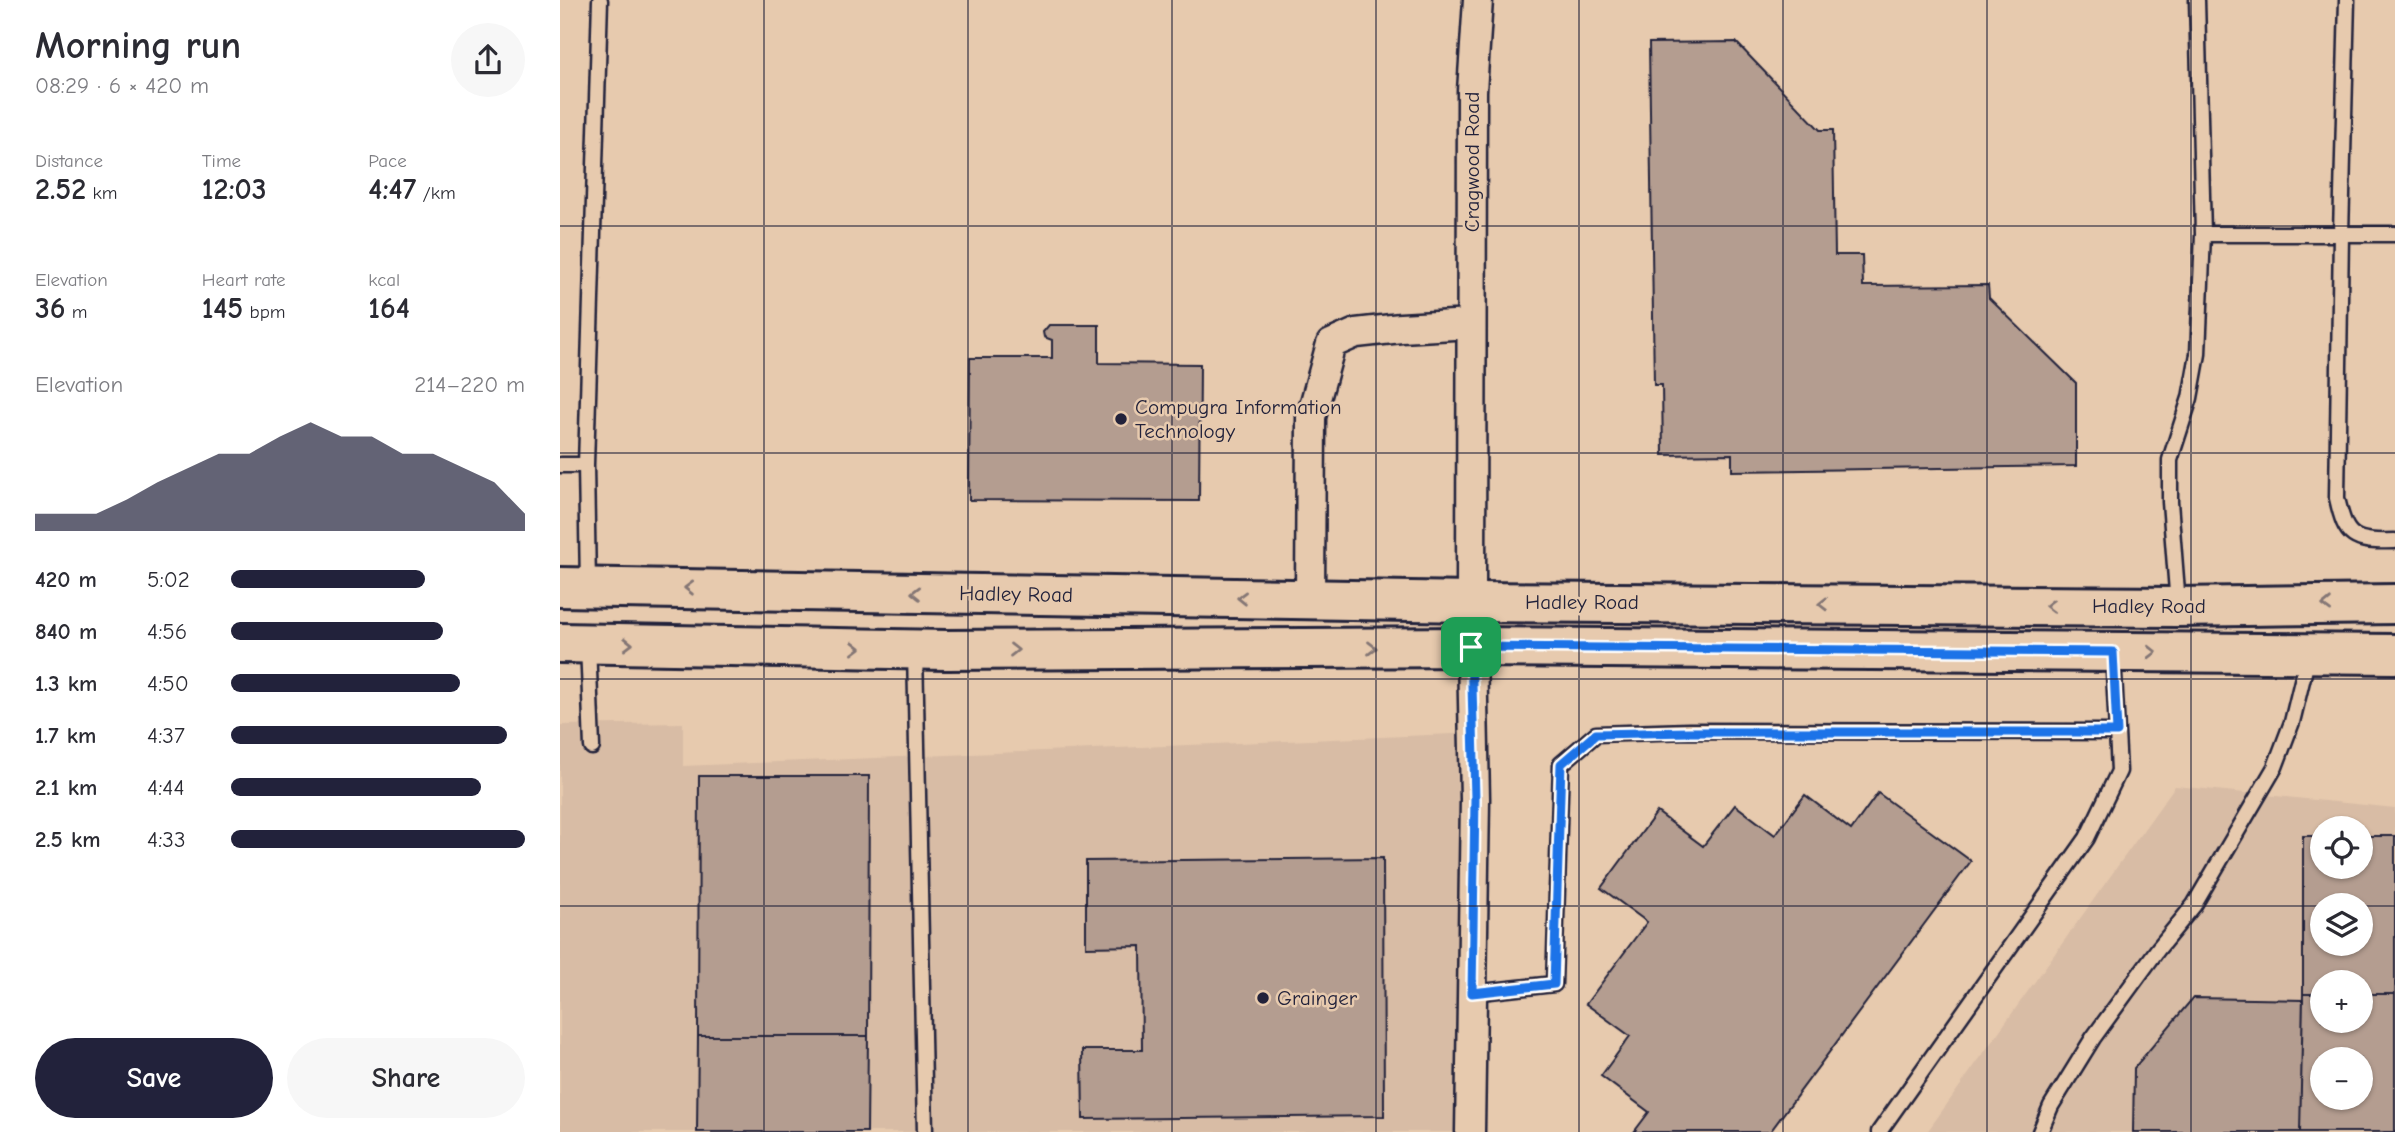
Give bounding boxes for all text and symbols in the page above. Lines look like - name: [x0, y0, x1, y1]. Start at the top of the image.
- button: share: [451, 23, 525, 97]
- text: Morning run: [35, 24, 241, 68]
- text: 08:29 · 6 × 420 m: [35, 72, 209, 99]
- street label: Cragwood Road: [1460, 92, 1484, 232]
- text: Distance: [35, 150, 103, 172]
- text: Time: [202, 150, 241, 172]
- text: Pace: [368, 150, 407, 172]
- text: 2.52: [35, 172, 86, 207]
- text: 12:03: [202, 172, 267, 207]
- text: 4:47: [368, 172, 416, 207]
- text: km: [86, 182, 118, 204]
- text: /km: [416, 182, 456, 204]
- text: Elevation: [35, 269, 108, 291]
- text: Heart rate: [202, 269, 285, 291]
- text: kcal: [368, 269, 400, 291]
- text: 36: [35, 291, 65, 326]
- text: 145: [202, 291, 243, 326]
- text: 164: [368, 291, 410, 326]
- text: m: [65, 301, 88, 323]
- text: bpm: [243, 301, 285, 323]
- text: Elevation: [35, 371, 123, 398]
- text: 214–220 m: [414, 371, 525, 398]
- place label: Compugra Information Technology: [1135, 395, 1342, 443]
- marker: Compugra Information Technology: [1113, 411, 1129, 427]
- text: 420 m: [35, 566, 97, 593]
- text: 5:02: [147, 566, 190, 593]
- one-way arrow: [683, 581, 694, 596]
- street label: Hadley Road: [959, 581, 1073, 607]
- one-way arrow: [911, 585, 922, 600]
- one-way arrow: [1236, 590, 1247, 606]
- street label: Hadley Road: [1525, 590, 1639, 614]
- street label: Hadley Road: [2092, 594, 2206, 618]
- one-way arrow: [1817, 596, 1828, 612]
- one-way arrow: [2321, 597, 2332, 613]
- one-way arrow: [2045, 598, 2055, 614]
- pin: [1441, 617, 1501, 677]
- text: 840 m: [35, 618, 97, 645]
- text: 4:56: [147, 618, 187, 645]
- icon: arrive: [1452, 628, 1490, 666]
- one-way arrow: [623, 637, 634, 652]
- one-way arrow: [1367, 640, 1377, 656]
- one-way arrow: [850, 641, 861, 656]
- one-way arrow: [1010, 642, 1020, 658]
- one-way arrow: [2147, 644, 2158, 660]
- text: 1.3 km: [35, 670, 97, 697]
- text: 4:50: [147, 670, 189, 697]
- text: 1.7 km: [35, 722, 96, 749]
- text: 4:37: [147, 722, 185, 749]
- text: 2.1 km: [35, 774, 97, 801]
- text: 4:44: [147, 774, 185, 801]
- map controls: [2310, 816, 2373, 1110]
- button: locate: [2310, 816, 2373, 879]
- text: 2.5 km: [35, 826, 101, 853]
- text: 4:33: [147, 826, 186, 853]
- button: layers: [2310, 893, 2373, 956]
- button: +: [2310, 970, 2373, 1033]
- place label: Grainger: [1277, 986, 1358, 1010]
- marker: Grainger: [1255, 990, 1271, 1006]
- button: Save: [35, 1038, 273, 1118]
- button: Share: [287, 1038, 525, 1118]
- button: −: [2310, 1047, 2373, 1110]

